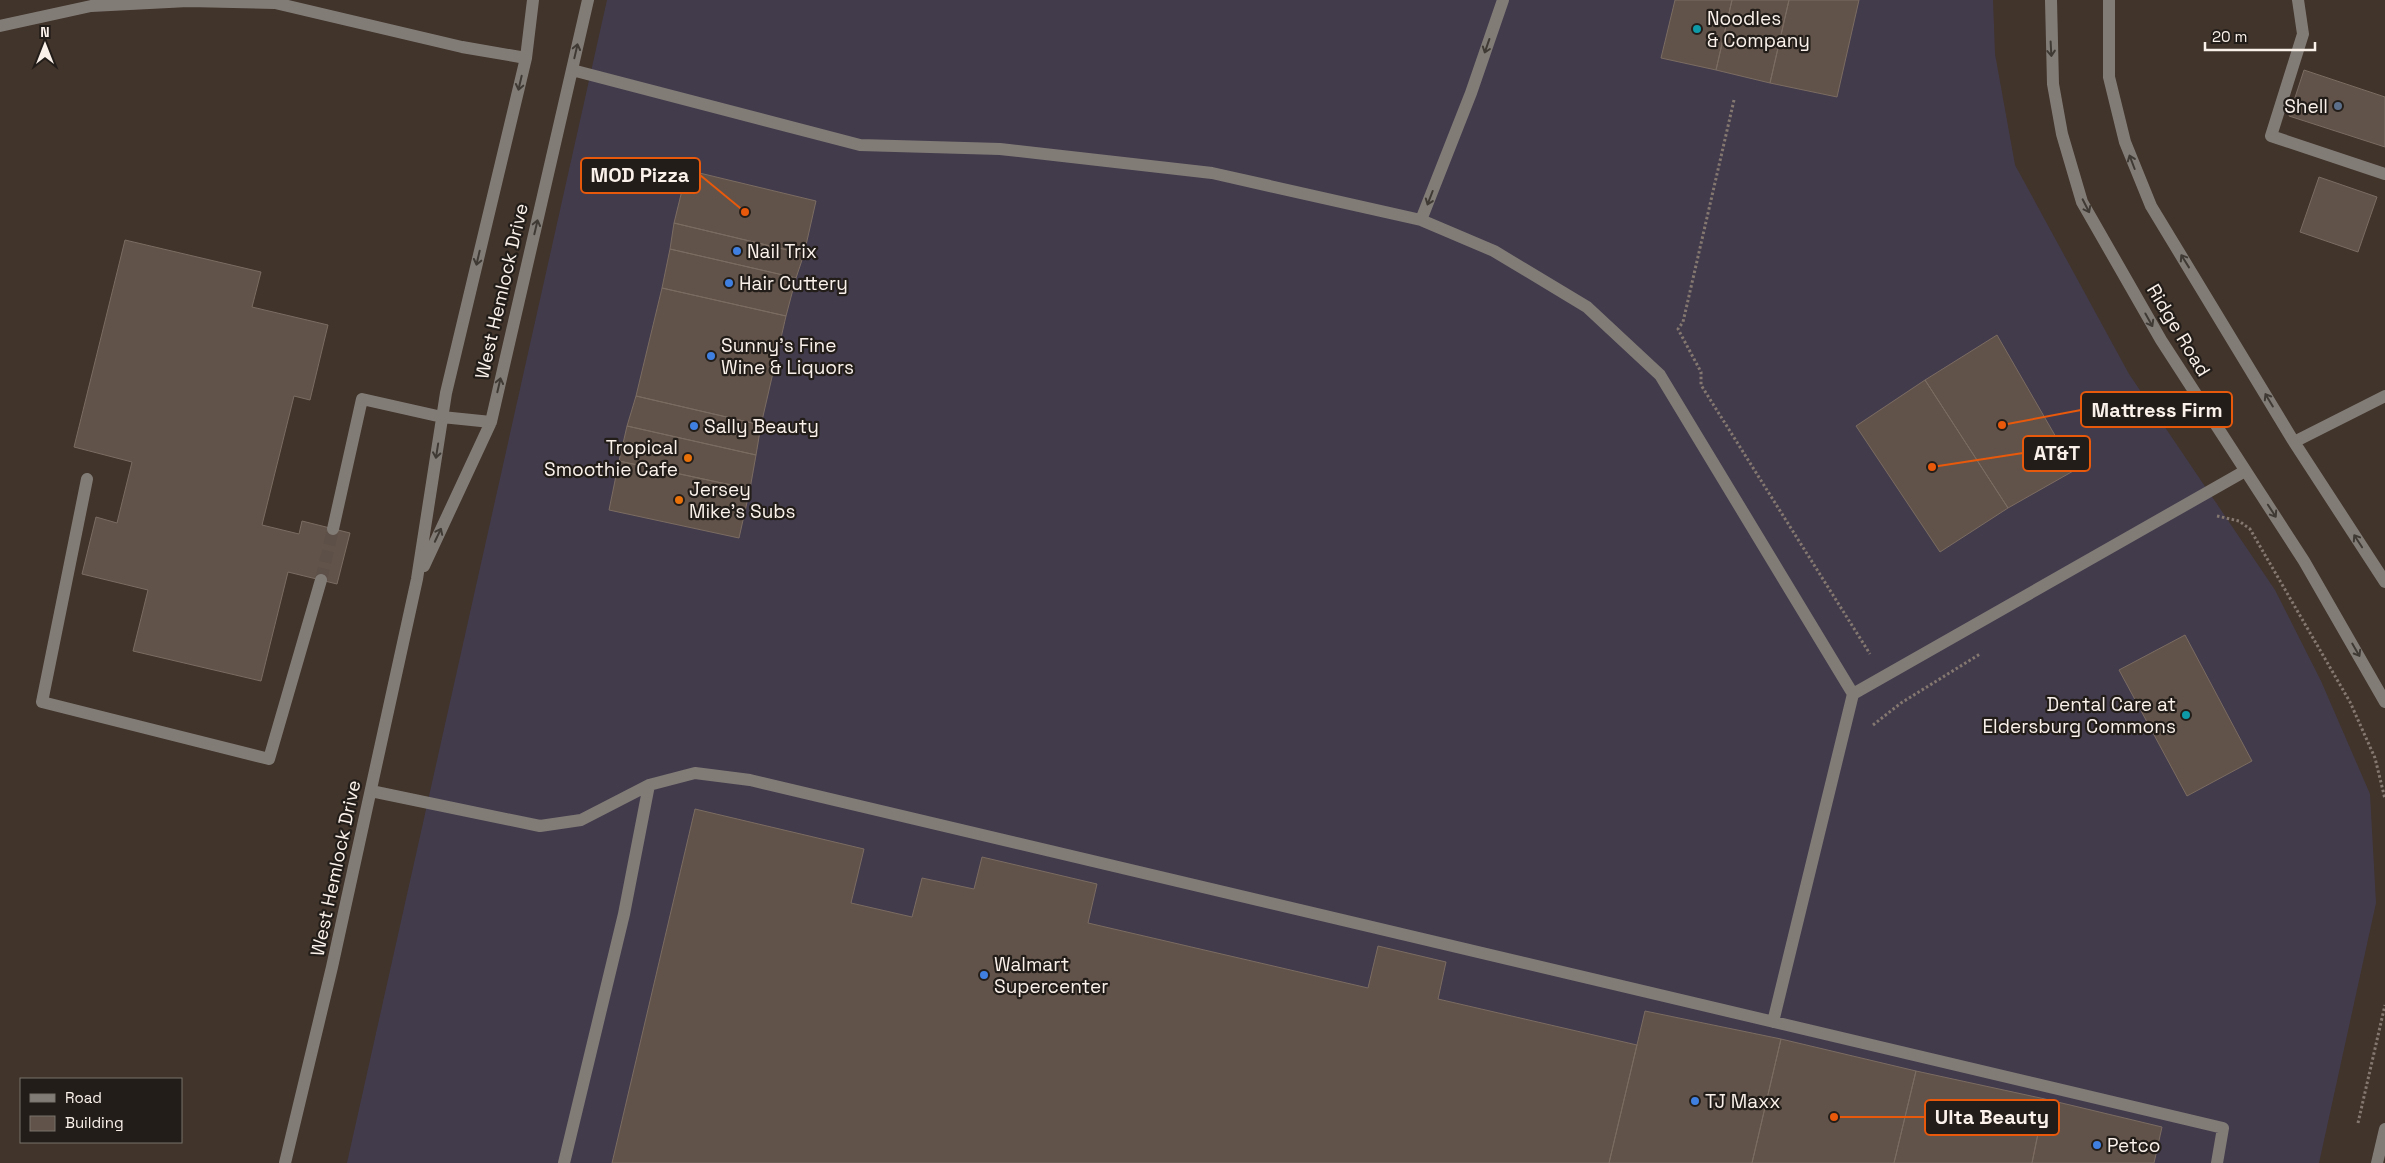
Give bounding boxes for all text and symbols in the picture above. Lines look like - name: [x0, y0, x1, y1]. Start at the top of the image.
- place label: Noodles & Company: [1707, 6, 1810, 53]
- north arrow: [20, 20, 70, 70]
- scale bar: [2205, 20, 2315, 52]
- text: N: [40, 23, 50, 41]
- marker: Noodles & Company: [1691, 23, 1703, 35]
- text: 20 m: [2212, 27, 2247, 46]
- one-way arrow: [1482, 38, 1491, 53]
- one-way arrow: [2047, 40, 2056, 56]
- one-way arrow: [572, 44, 581, 60]
- one-way arrow: [515, 74, 524, 90]
- place label: Shell: [2284, 94, 2328, 119]
- marker: Shell: [2332, 100, 2344, 112]
- one-way arrow: [2127, 154, 2136, 170]
- callout: MOD Pizza: [581, 158, 700, 193]
- text: MOD Pizza: [591, 162, 690, 188]
- one-way arrow: [1425, 190, 1434, 206]
- one-way arrow: [2081, 199, 2091, 214]
- street label: West Hemlock Drive: [469, 201, 534, 381]
- one-way arrow: [532, 219, 541, 235]
- place label: Nail Trix: [747, 239, 817, 264]
- marker: Nail Trix: [731, 245, 743, 257]
- one-way arrow: [473, 249, 482, 265]
- one-way arrow: [2179, 255, 2189, 269]
- place label: Hair Cuttery: [739, 271, 848, 296]
- marker: Hair Cuttery: [723, 277, 735, 289]
- street label: Ridge Road: [2141, 279, 2216, 381]
- one-way arrow: [2145, 313, 2155, 327]
- place label: Sunny's Fine Wine & Liquors: [721, 333, 854, 380]
- marker: Sunny's Fine Wine & Liquors: [705, 350, 717, 362]
- one-way arrow: [495, 378, 504, 394]
- callout: Mattress Firm: [2081, 392, 2232, 427]
- one-way arrow: [2263, 394, 2273, 408]
- text: Mattress Firm: [2092, 397, 2222, 423]
- place label: Sally Beauty: [704, 414, 819, 439]
- marker: Sally Beauty: [688, 420, 700, 432]
- place label: Tropical Smoothie Cafe: [544, 435, 678, 482]
- callout: AT&T: [2023, 436, 2090, 471]
- text: AT&T: [2034, 440, 2081, 466]
- one-way arrow: [432, 442, 442, 458]
- marker: Tropical Smoothie Cafe: [682, 452, 694, 464]
- place label: Jersey Mike's Subs: [689, 477, 796, 524]
- marker: Jersey Mike's Subs: [673, 494, 685, 506]
- one-way arrow: [2267, 504, 2277, 518]
- one-way arrow: [434, 528, 443, 543]
- one-way arrow: [2353, 535, 2363, 549]
- one-way arrow: [2351, 643, 2361, 658]
- place label: Dental Care at Eldersburg Commons: [1982, 692, 2176, 739]
- marker: Dental Care at Eldersburg Commons: [2180, 709, 2192, 721]
- street label: West Hemlock Drive: [305, 778, 366, 958]
- place label: Walmart Supercenter: [994, 952, 1108, 999]
- marker: Walmart Supercenter: [978, 969, 990, 981]
- legend: [20, 1078, 182, 1143]
- text: Road: [65, 1088, 102, 1107]
- place label: TJ Maxx: [1705, 1089, 1781, 1114]
- marker: TJ Maxx: [1689, 1095, 1701, 1107]
- callout: Ulta Beauty: [1925, 1100, 2059, 1135]
- text: Ulta Beauty: [1935, 1104, 2049, 1130]
- text: Building: [65, 1113, 124, 1132]
- place label: Petco: [2107, 1133, 2161, 1158]
- marker: Petco: [2091, 1139, 2103, 1151]

